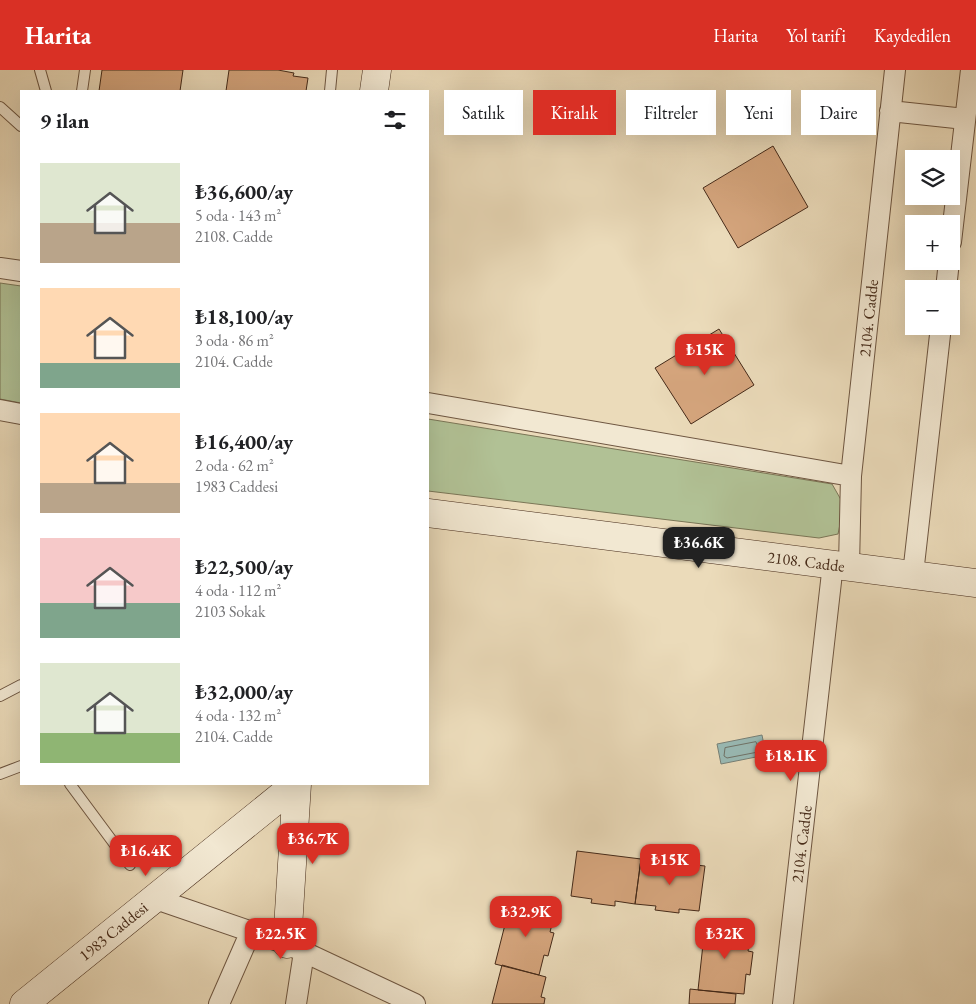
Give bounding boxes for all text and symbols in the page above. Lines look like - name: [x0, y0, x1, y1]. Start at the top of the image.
- text: Harita: [25, 20, 91, 51]
- text: Harita: [713, 24, 758, 47]
- text: Yol tarifi: [786, 24, 846, 47]
- text: Kaydedilen: [874, 24, 951, 47]
- chip: Satılık: [444, 90, 523, 135]
- chip: Kiralık: [533, 90, 616, 135]
- chip: Filtreler: [626, 90, 716, 135]
- chip: Yeni: [726, 90, 791, 135]
- chip: Daire: [801, 90, 876, 135]
- icon: filters: [381, 106, 409, 134]
- text: 9 ilan: [40, 107, 89, 134]
- map controls: [905, 150, 960, 335]
- button: layers: [905, 150, 960, 205]
- text: ₺36,600/ay: [195, 178, 293, 205]
- icon: home: [80, 183, 140, 243]
- text: 5 oda · 143 m²: [195, 205, 281, 226]
- button: +: [905, 215, 960, 270]
- text: 2108. Cadde: [195, 226, 273, 247]
- street label: 2104. Cadde: [854, 278, 883, 358]
- button: −: [905, 280, 960, 335]
- text: ₺18,100/ay: [195, 303, 293, 330]
- icon: home: [80, 308, 140, 368]
- text: 3 oda · 86 m²: [195, 330, 274, 351]
- pin: ₺15K: [675, 334, 735, 376]
- text: ₺15K: [686, 339, 724, 360]
- text: 2104. Cadde: [195, 351, 273, 372]
- text: ₺16,400/ay: [195, 428, 293, 455]
- icon: home: [80, 433, 140, 493]
- text: 2 oda · 62 m²: [195, 455, 274, 476]
- text: 1983 Caddesi: [195, 476, 278, 497]
- pin: ₺36.6K: [658, 526, 740, 569]
- text: ₺36.6K: [674, 532, 724, 553]
- street label: 2108. Cadde: [766, 546, 846, 577]
- text: ₺22,500/ay: [195, 553, 293, 580]
- icon: home: [80, 558, 140, 618]
- text: 4 oda · 112 m²: [195, 580, 281, 601]
- text: 2103 Sokak: [195, 601, 265, 622]
- text: ₺32,000/ay: [195, 678, 293, 705]
- icon: home: [80, 683, 140, 743]
- text: 4 oda · 132 m²: [195, 705, 281, 726]
- text: 2104. Cadde: [195, 726, 273, 747]
- pin: ₺18.1K: [750, 740, 832, 782]
- text: ₺18.1K: [766, 745, 816, 766]
- street label: 2104. Cadde: [786, 804, 817, 884]
- pin: ₺36.7K: [272, 822, 354, 865]
- text: ₺36.7K: [288, 828, 338, 849]
- pin: ₺16.4K: [105, 834, 187, 877]
- text: ₺16.4K: [121, 840, 171, 861]
- pin: ₺15K: [640, 844, 700, 886]
- text: ₺15K: [651, 849, 689, 870]
- pin: ₺32.9K: [485, 896, 567, 938]
- street label: 1983 Caddesi: [74, 897, 152, 966]
- text: ₺32.9K: [501, 901, 551, 922]
- pin: ₺22.5K: [240, 918, 322, 960]
- pin: ₺32K: [695, 918, 755, 960]
- text: ₺22.5K: [256, 923, 306, 944]
- text: ₺32K: [706, 923, 744, 944]

